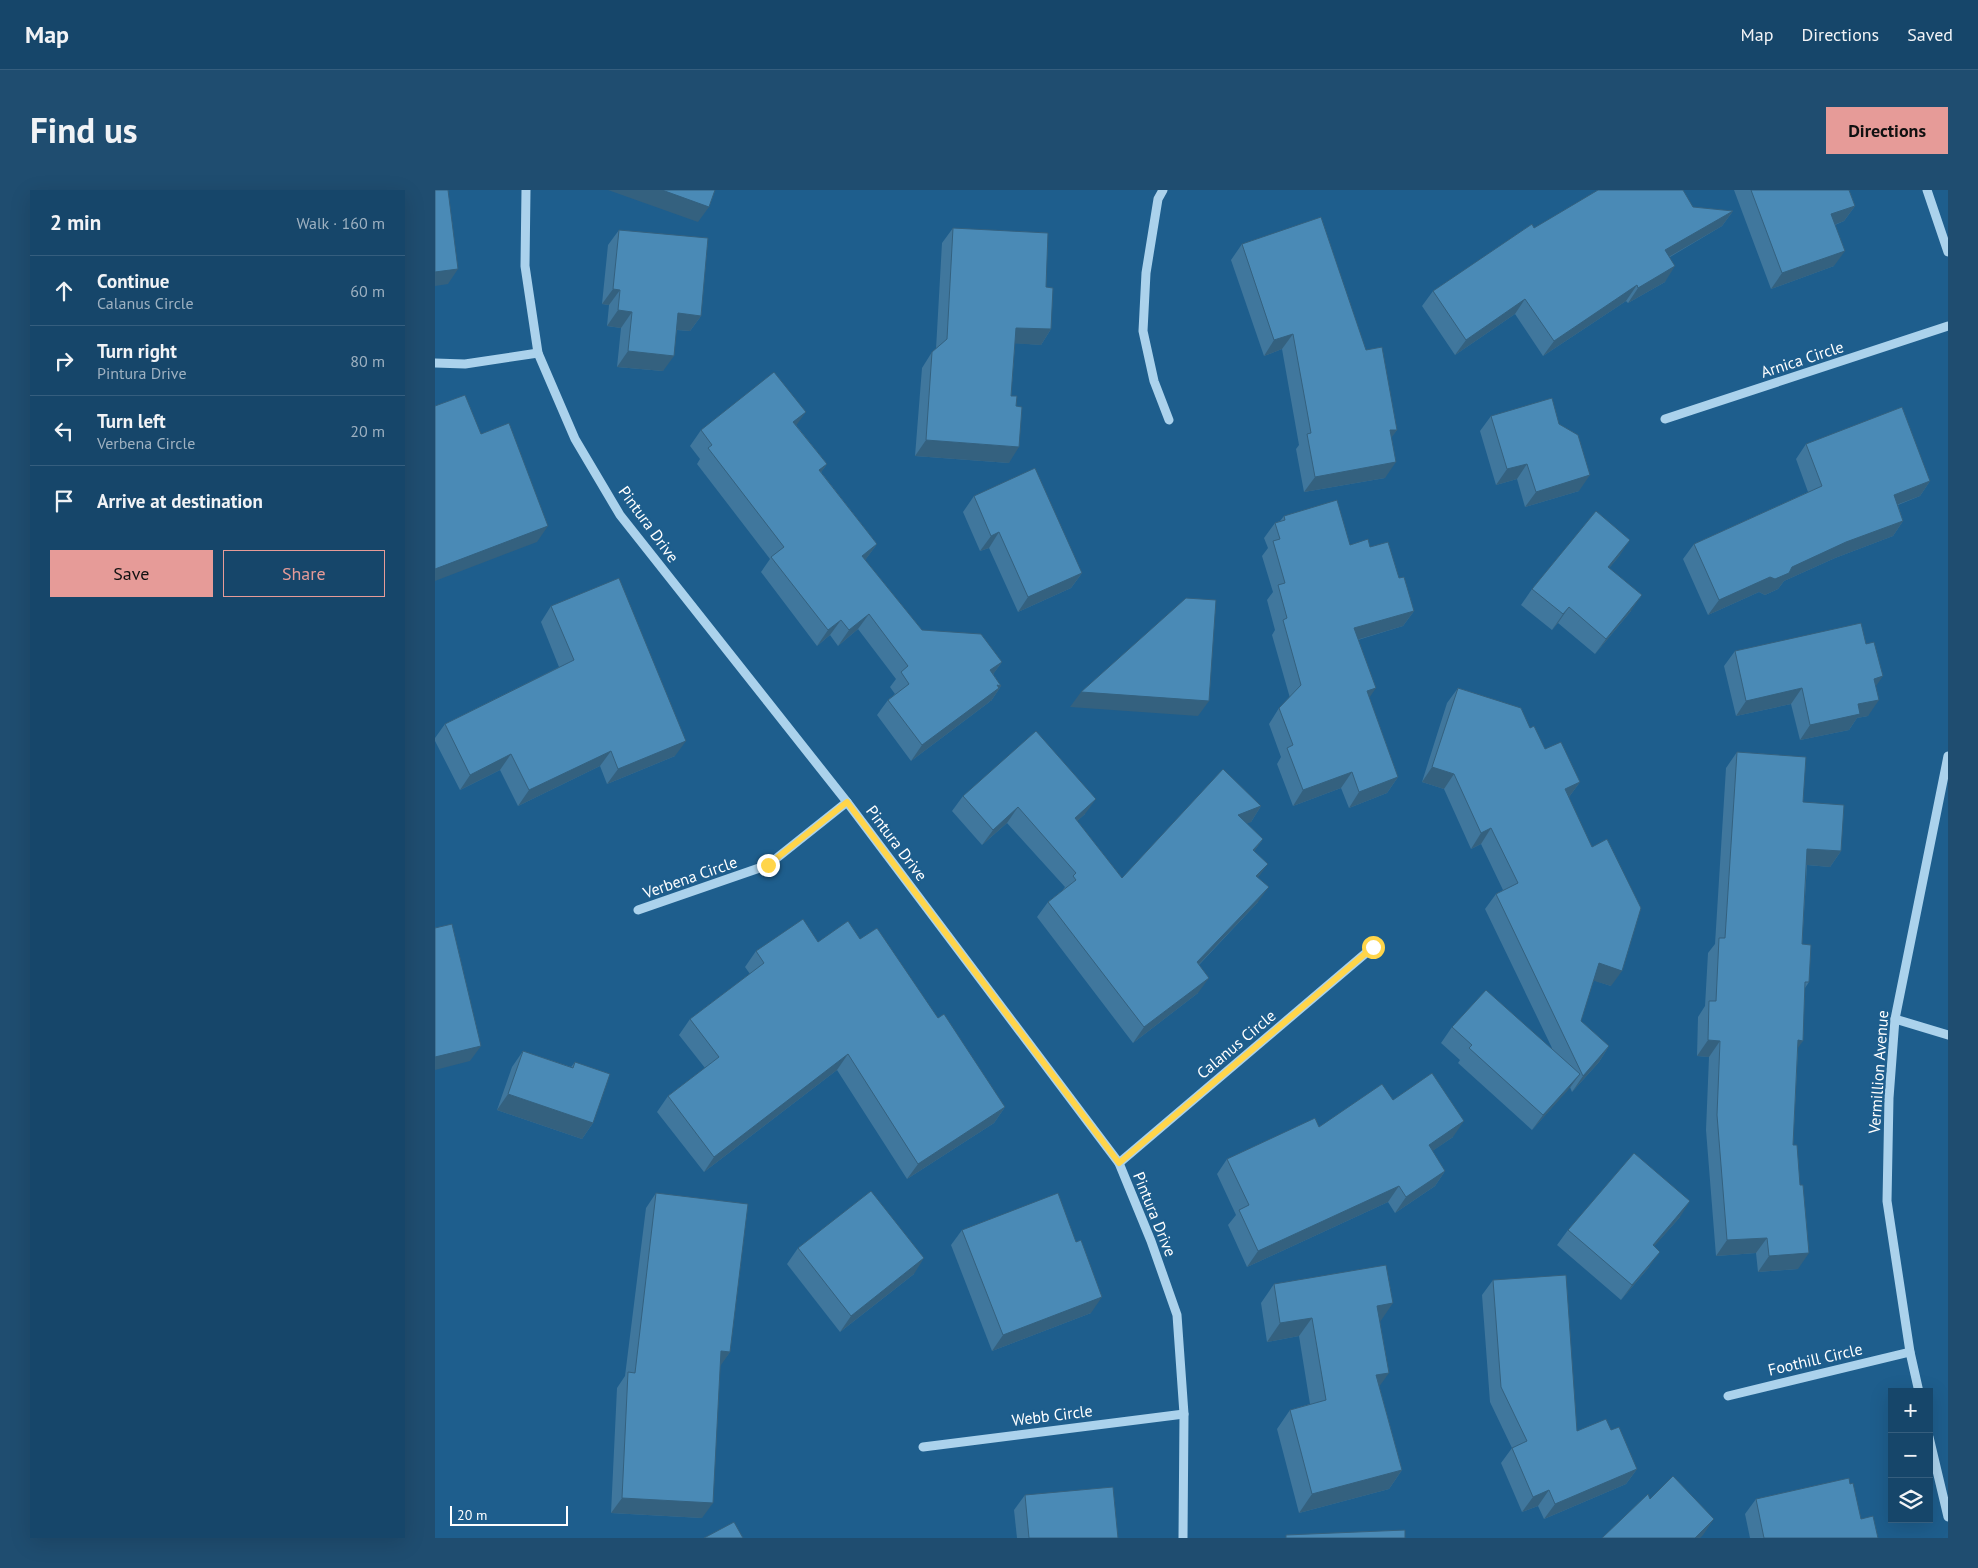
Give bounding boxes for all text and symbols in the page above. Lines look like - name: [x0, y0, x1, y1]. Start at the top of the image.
- text: Map: [25, 19, 69, 50]
- text: Map: [1741, 23, 1773, 46]
- text: Directions: [1801, 23, 1879, 46]
- text: Saved: [1907, 23, 1953, 46]
- text: Find us: [30, 107, 138, 153]
- button: Directions: [1826, 107, 1948, 154]
- text: 2 min: [50, 209, 101, 236]
- text: Walk · 160 m: [296, 213, 385, 233]
- text: Continue: [97, 269, 169, 293]
- icon: ahead: [50, 277, 78, 305]
- text: 60 m: [350, 281, 385, 301]
- text: Calanus Circle: [97, 293, 194, 313]
- street label: Arnica Circle: [1758, 336, 1846, 382]
- text: Turn right: [97, 339, 177, 363]
- icon: right: [50, 347, 78, 375]
- text: 80 m: [350, 351, 385, 371]
- text: Pintura Drive: [97, 363, 187, 383]
- text: Turn left: [97, 409, 166, 433]
- icon: left: [50, 417, 78, 445]
- text: 20 m: [350, 421, 385, 441]
- text: Verbena Circle: [97, 433, 195, 453]
- street label: Pintura Drive: [615, 482, 683, 566]
- icon: arrive: [50, 487, 78, 515]
- text: Arrive at destination: [97, 489, 263, 513]
- button: Save: [50, 550, 213, 597]
- button: Share: [223, 550, 385, 597]
- street label: Pintura Drive: [862, 801, 932, 885]
- street label: Verbena Circle: [639, 852, 740, 903]
- route end: [757, 854, 780, 877]
- route start: [1362, 936, 1385, 959]
- street label: Calanus Circle: [1193, 1005, 1279, 1083]
- street label: Vermillion Avenue: [1864, 1010, 1892, 1135]
- street label: Pintura Drive: [1129, 1169, 1181, 1259]
- street label: Foothill Circle: [1766, 1338, 1864, 1380]
- map controls: [1888, 1388, 1933, 1523]
- button: +: [1888, 1388, 1933, 1433]
- street label: Webb Circle: [1011, 1400, 1093, 1430]
- button: −: [1888, 1433, 1933, 1478]
- button: layers: [1888, 1478, 1933, 1523]
- scale bar: [450, 1503, 567, 1526]
- text: 20 m: [457, 1506, 487, 1524]

